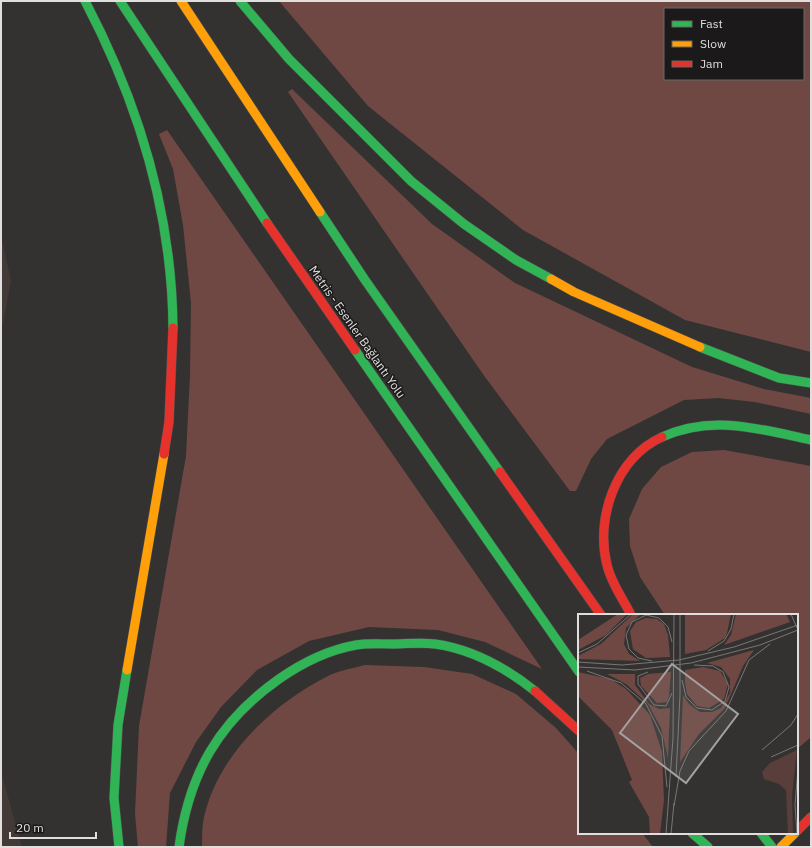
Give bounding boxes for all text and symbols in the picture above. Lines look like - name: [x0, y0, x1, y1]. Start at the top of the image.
- legend: [664, 8, 804, 80]
- text: Fast: [700, 16, 723, 31]
- text: Slow: [700, 36, 726, 51]
- text: Jam: [700, 56, 723, 71]
- street label: Metris - Esenler Bağlantı Yolu: [306, 263, 409, 401]
- inset map: [578, 614, 798, 834]
- scale bar: [10, 814, 96, 840]
- text: 20 m: [16, 820, 44, 835]

